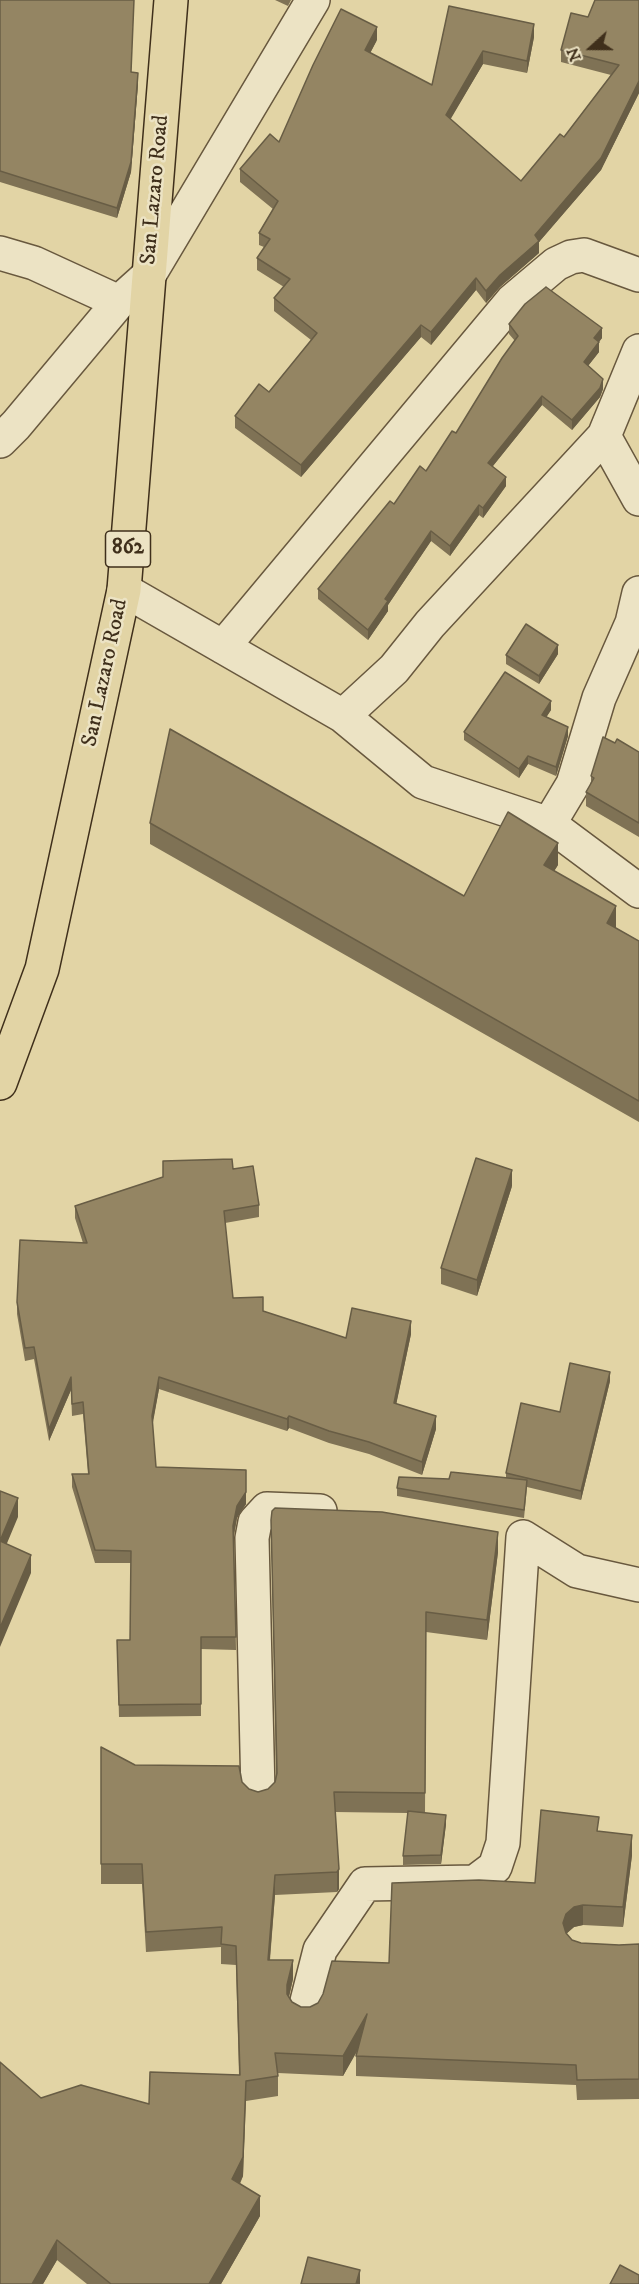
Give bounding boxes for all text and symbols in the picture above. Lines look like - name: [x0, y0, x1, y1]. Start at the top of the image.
- north arrow: [561, 18, 621, 78]
- text: N: [563, 45, 586, 64]
- street label: San Lazaro Road: [136, 114, 176, 266]
- road number: 862: [106, 531, 150, 567]
- street label: San Lazaro Road: [77, 597, 135, 749]

